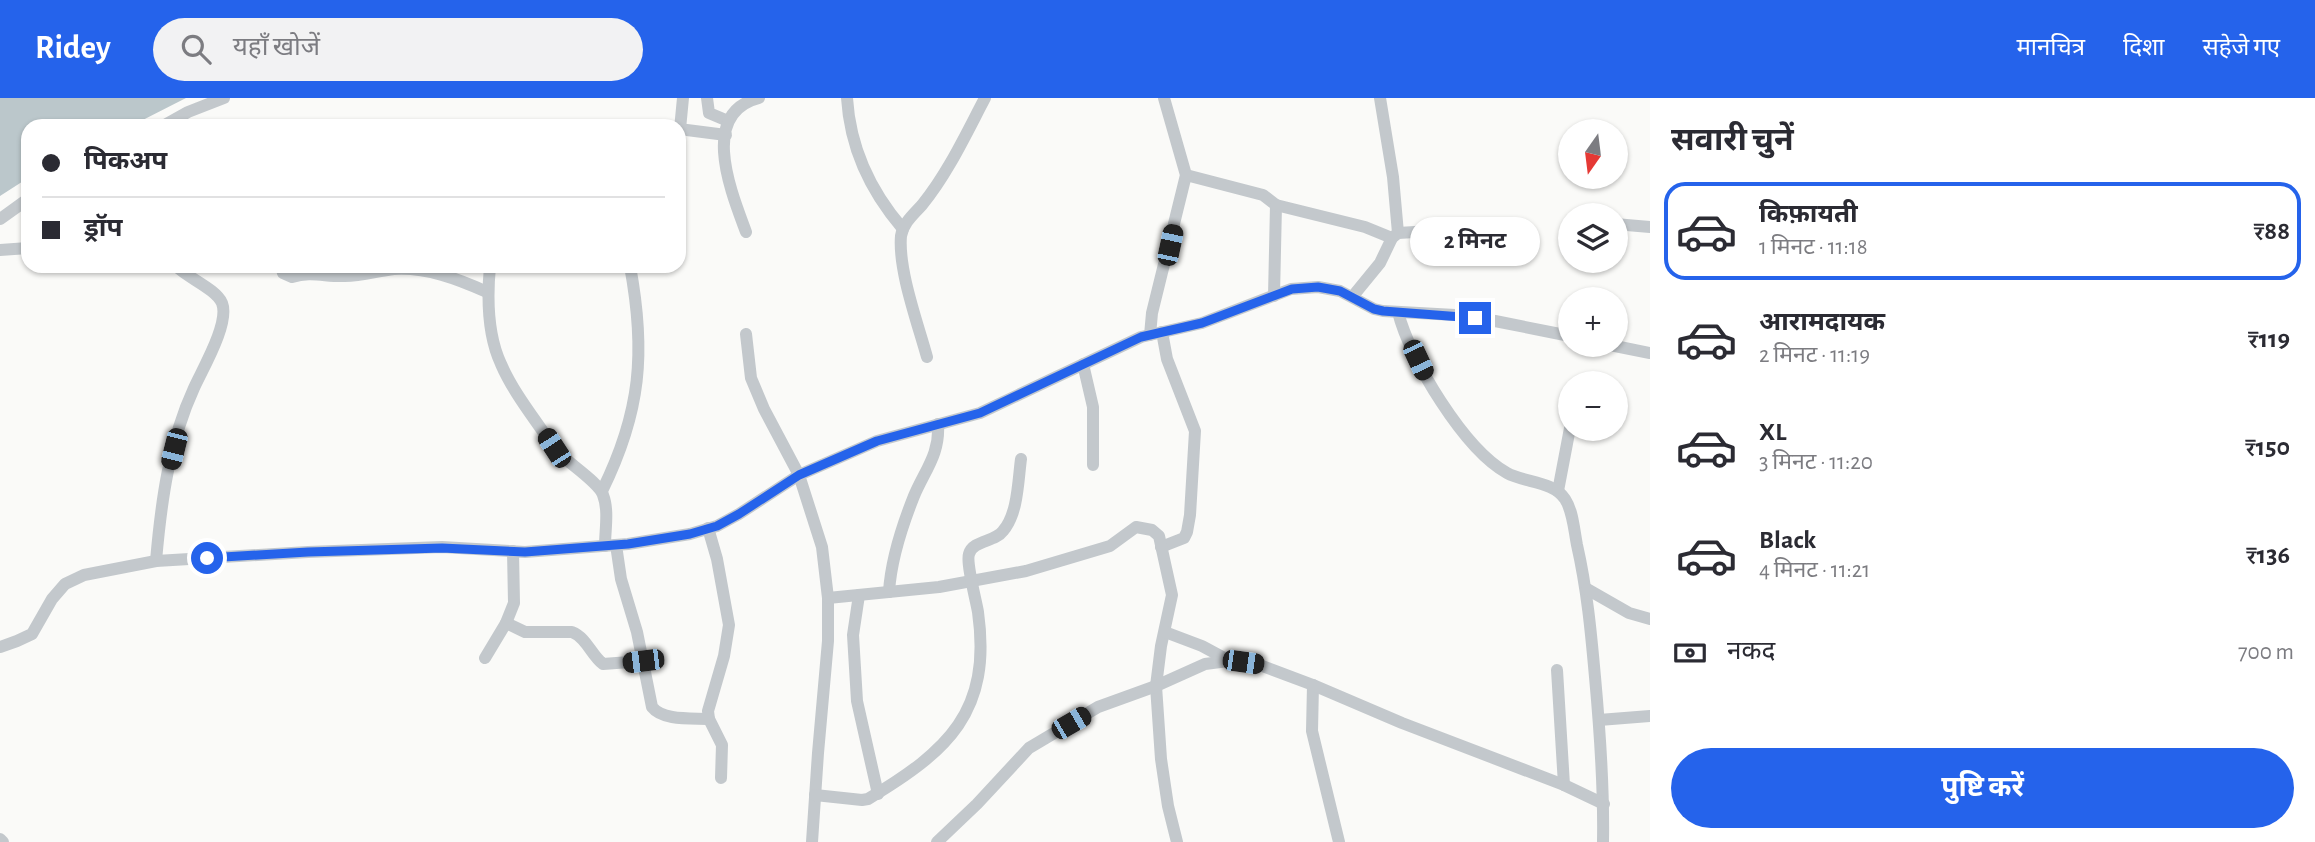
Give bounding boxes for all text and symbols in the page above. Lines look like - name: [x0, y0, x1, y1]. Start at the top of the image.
- search box: [153, 18, 643, 81]
- icon: search: [177, 30, 215, 68]
- text: Ridey: [35, 32, 111, 65]
- text: यहाँ खोजें: [233, 34, 320, 60]
- text: मानचित्र: [2016, 36, 2085, 60]
- text: दिशा: [2123, 36, 2164, 60]
- text: सहेजे गए: [2202, 36, 2280, 60]
- north arrow: [1558, 119, 1628, 189]
- map controls: [1558, 119, 1628, 441]
- text: सवारी चुनें: [1671, 124, 1794, 156]
- text: पिकअप: [84, 148, 167, 174]
- icon: car: [1675, 200, 1738, 263]
- text: किफ़ायती: [1759, 201, 1858, 227]
- button: layers: [1558, 203, 1628, 273]
- text: ड्रॉप: [84, 215, 122, 241]
- callout: 2 मिनट: [1410, 216, 1540, 266]
- text: ₹88: [2253, 218, 2290, 244]
- car: [1156, 222, 1185, 268]
- text: 2 मिनट: [1444, 230, 1506, 253]
- text: 1 मिनट · 11:18: [1759, 236, 1868, 259]
- button: +: [1558, 287, 1628, 357]
- route end: [1459, 302, 1491, 334]
- icon: car: [1675, 308, 1738, 371]
- text: आरामदायक: [1759, 309, 1885, 335]
- text: ₹119: [2248, 326, 2290, 352]
- car: [1400, 337, 1437, 383]
- text: 2 मिनट · 11:19: [1759, 344, 1870, 367]
- button: −: [1558, 371, 1628, 441]
- icon: car: [1675, 416, 1738, 479]
- text: XL: [1759, 419, 1786, 445]
- car: [534, 425, 575, 471]
- car: [159, 426, 190, 472]
- text: ₹150: [2245, 434, 2290, 460]
- text: 3 मिनट · 11:20: [1759, 451, 1873, 474]
- icon: car: [1675, 524, 1738, 587]
- text: Black: [1759, 527, 1816, 553]
- route start: [191, 542, 223, 574]
- text: ₹136: [2246, 542, 2290, 568]
- text: 4 मिनट · 11:21: [1759, 559, 1870, 582]
- icon: cash: [1671, 634, 1709, 672]
- text: नकद: [1727, 638, 1775, 664]
- text: 700 m: [2238, 641, 2294, 664]
- car: [621, 648, 666, 674]
- car: [1221, 649, 1266, 675]
- car: [1048, 703, 1095, 743]
- button: पुष्टि करें: [1671, 748, 2294, 828]

